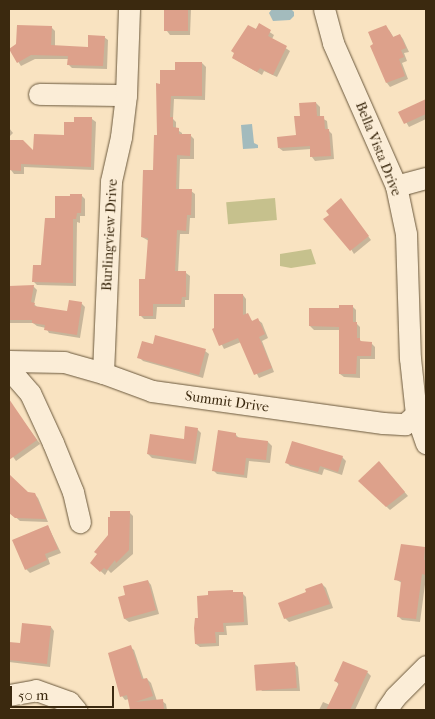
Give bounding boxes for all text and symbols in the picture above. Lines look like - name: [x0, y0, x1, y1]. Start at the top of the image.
- street label: Bella Vista Drive: [351, 99, 405, 199]
- street label: Burlingview Drive: [99, 179, 121, 291]
- street label: Summit Drive: [184, 388, 270, 416]
- scale bar: [12, 676, 116, 708]
- text: 50 m: [18, 686, 48, 704]

